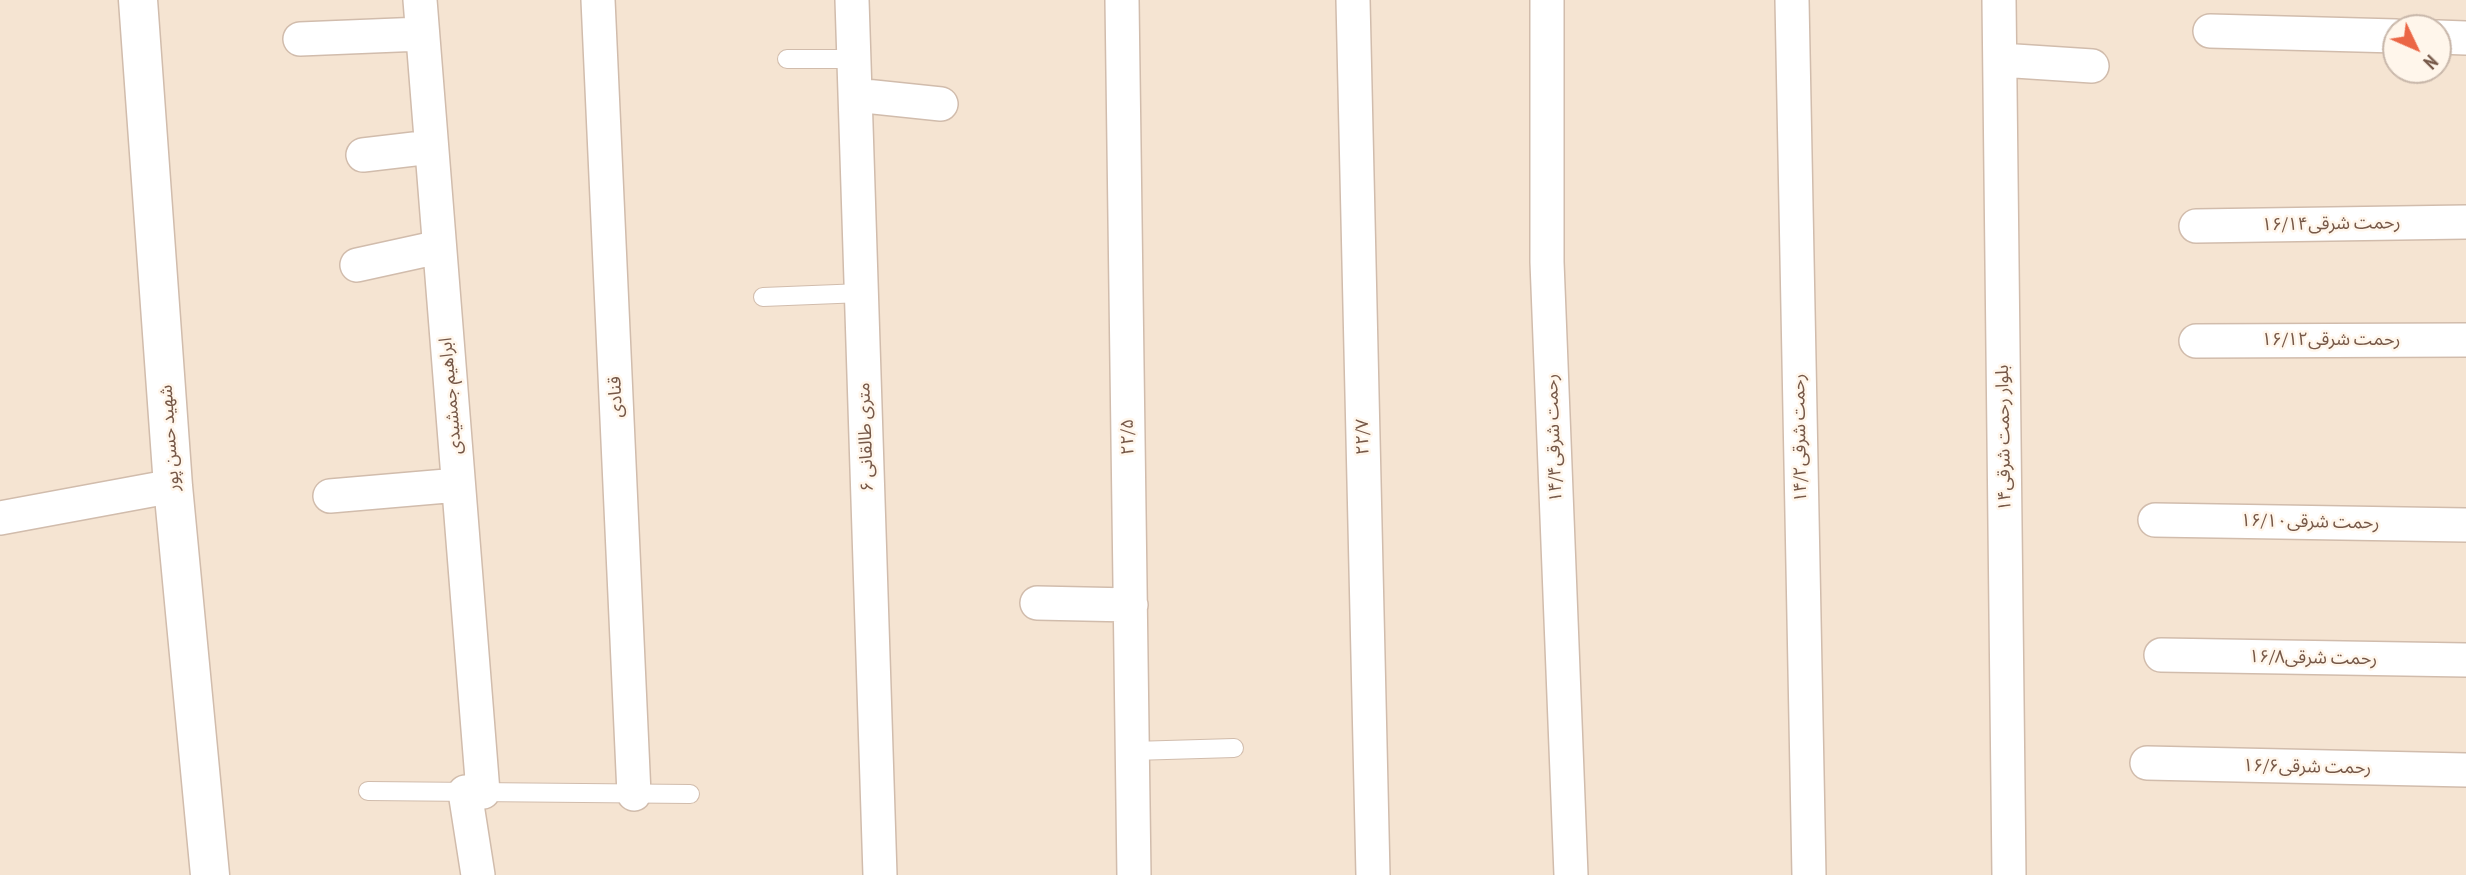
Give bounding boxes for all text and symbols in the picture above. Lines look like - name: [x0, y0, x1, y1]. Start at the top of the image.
- north arrow: [2382, 14, 2452, 84]
- text: N: [2418, 50, 2443, 74]
- street label: ۱۶/۱۴رحمت شرقی: [2261, 212, 2401, 236]
- street label: ۱۶/۱۲رحمت شرقی: [2262, 329, 2400, 351]
- street label: ابراهیم جمشیدی: [435, 337, 467, 455]
- street label: بلوار رحمت شرقی۱۴: [1992, 365, 2016, 511]
- street label: ۱۴/۴رحمت شرقی: [1541, 373, 1567, 503]
- street label: ۱۴/۲رحمت شرقی: [1788, 374, 1812, 502]
- street label: قنادی: [604, 376, 628, 418]
- street label: ۶ متری طالقانی: [853, 382, 879, 492]
- street label: شهید حسن پور: [156, 384, 184, 492]
- street label: ۲۲/۵: [1117, 419, 1139, 455]
- street label: ۲۲/۷: [1352, 419, 1374, 455]
- street label: ۱۶/۱۰رحمت شرقی: [2240, 510, 2380, 534]
- street label: ۱۶/۸رحمت شرقی: [2249, 646, 2377, 670]
- street label: ۱۶/۶رحمت شرقی: [2243, 755, 2371, 779]

